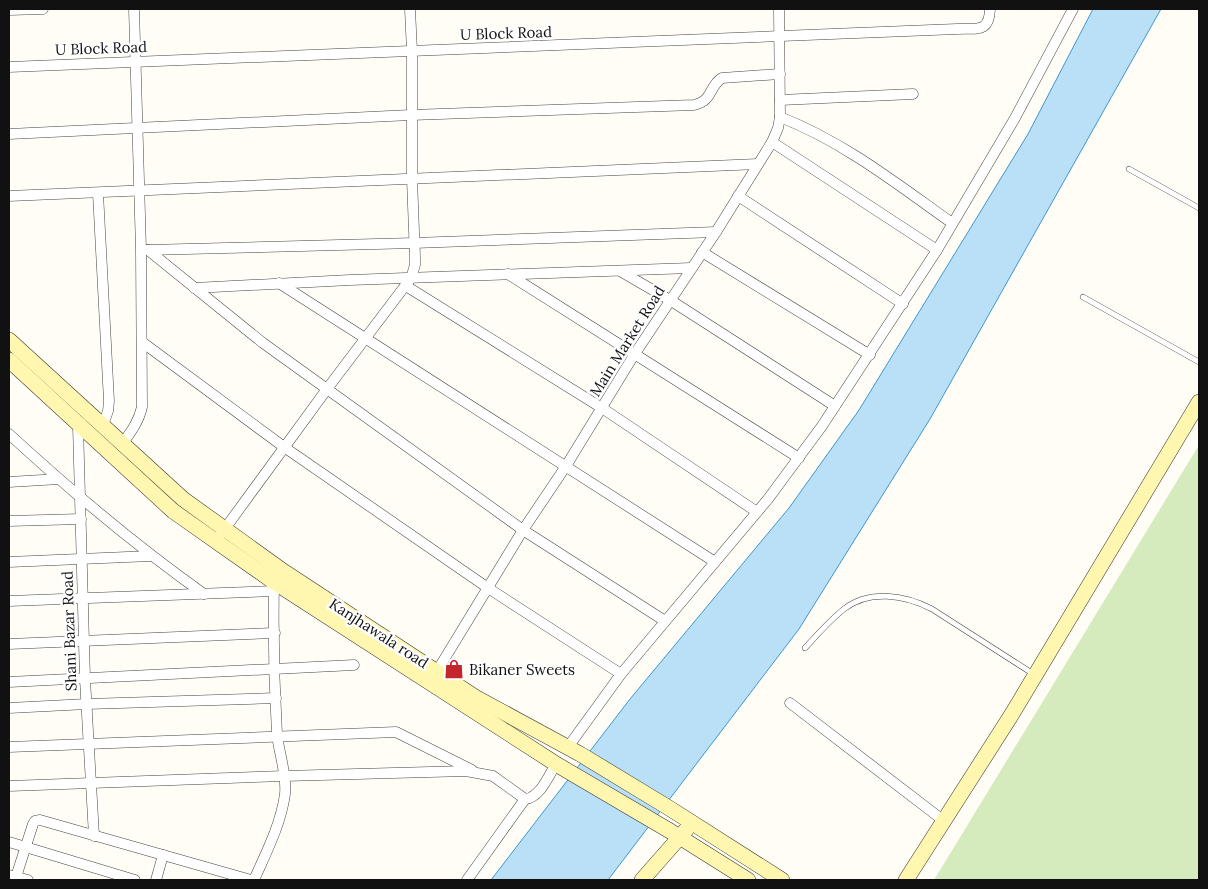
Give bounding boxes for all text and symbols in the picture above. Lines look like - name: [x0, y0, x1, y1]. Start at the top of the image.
- street label: U Block Road: [460, 22, 552, 44]
- street label: U Block Road: [55, 37, 147, 59]
- street label: Main Market Road: [585, 282, 669, 400]
- street label: Shani Bazar Road: [57, 571, 81, 691]
- street label: Kanjhawala road: [326, 594, 432, 672]
- shop icon: Bikaner Sweets: [443, 658, 465, 680]
- place label: Bikaner Sweets: [469, 660, 575, 679]

